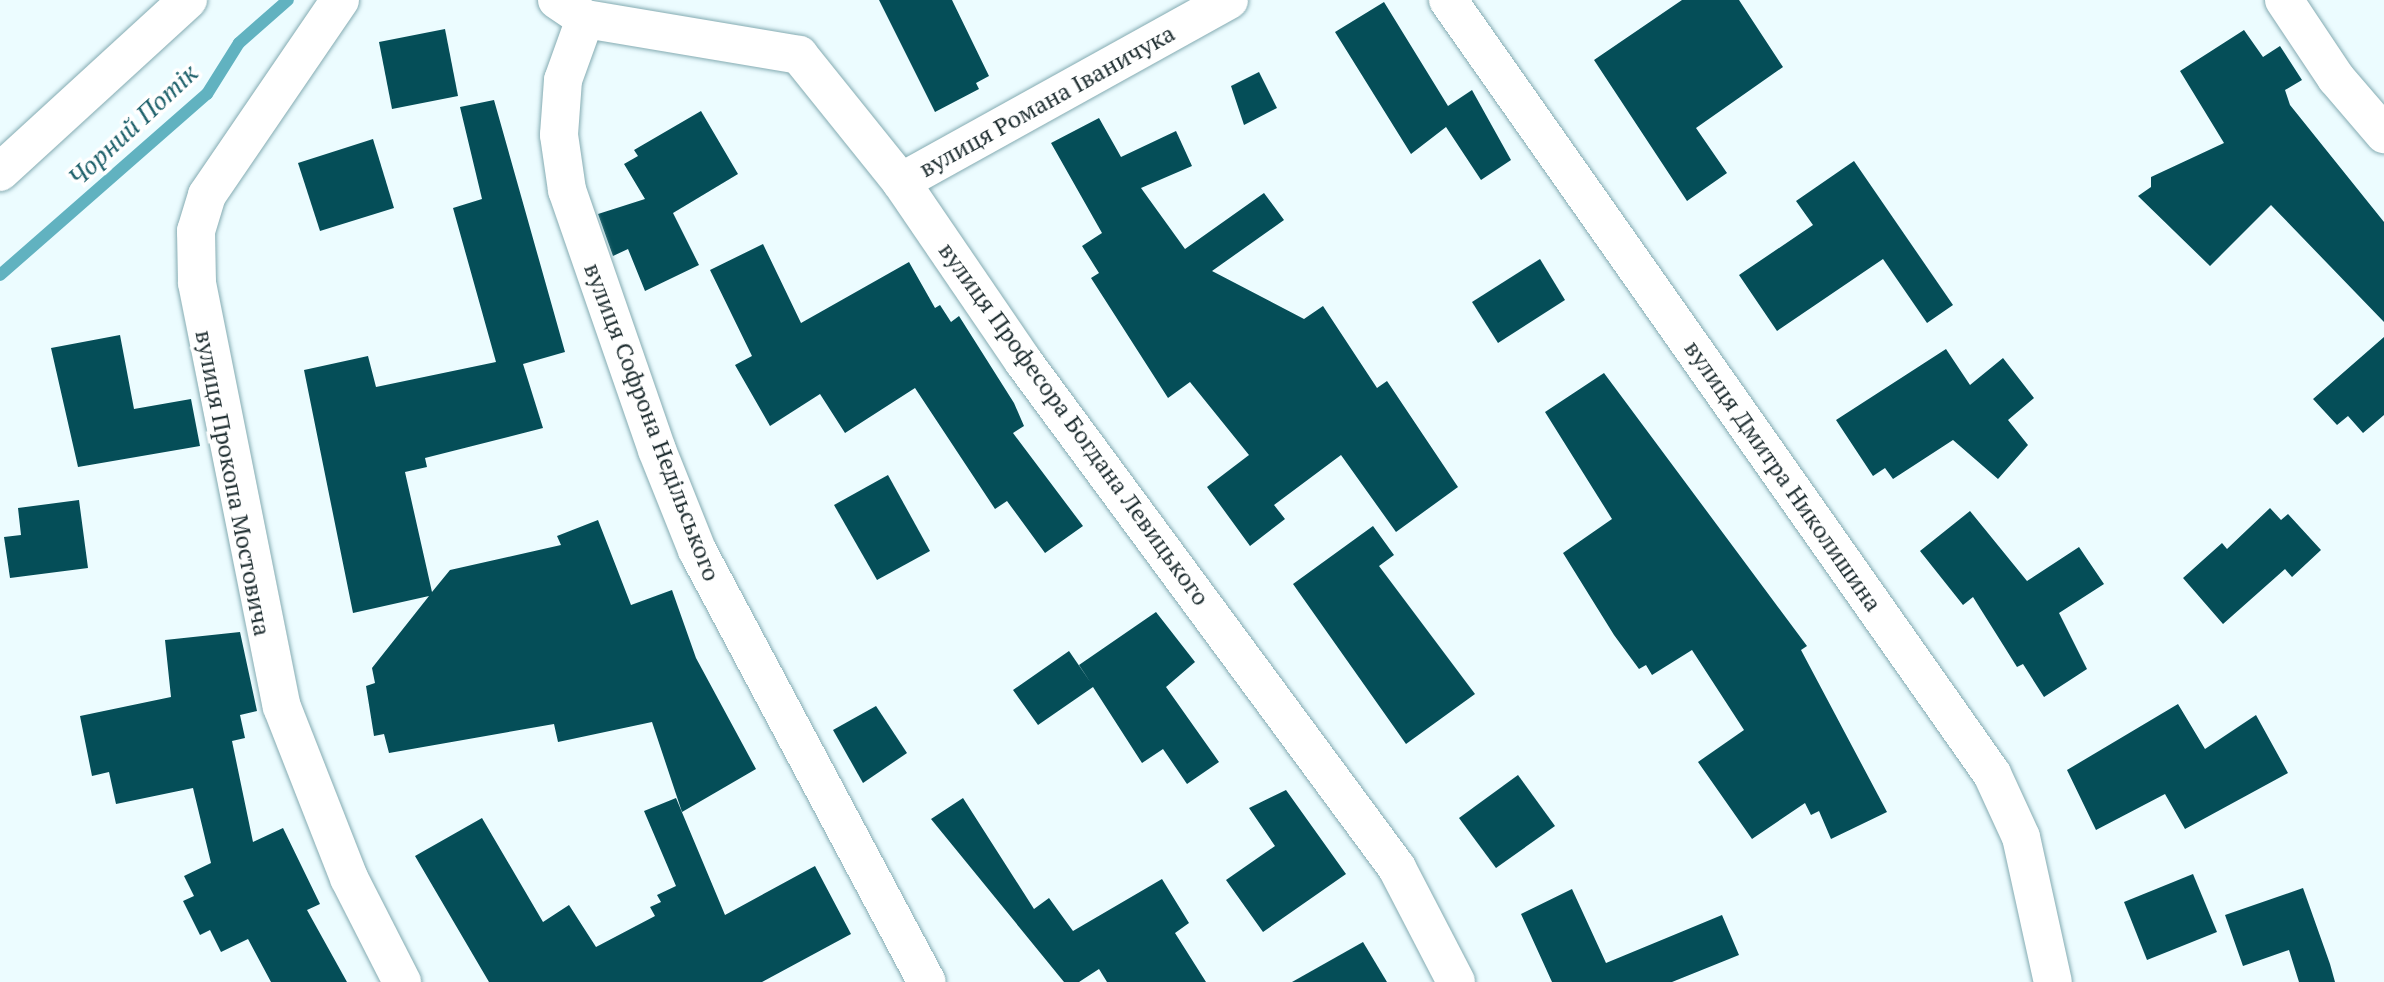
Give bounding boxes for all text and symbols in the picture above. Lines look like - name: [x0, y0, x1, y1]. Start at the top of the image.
- street label: вулиця Романа Іваничука: [914, 19, 1180, 183]
- water label: Чорний Потік: [62, 57, 204, 193]
- street label: вулиця Професора Богдана Левицького: [933, 237, 1215, 611]
- street label: вулиця Софрона Недільського: [578, 259, 726, 585]
- street label: вулиця Прокопа Мостовича: [189, 328, 277, 638]
- street label: вулиця Дмитра Николишина: [1678, 335, 1888, 617]

